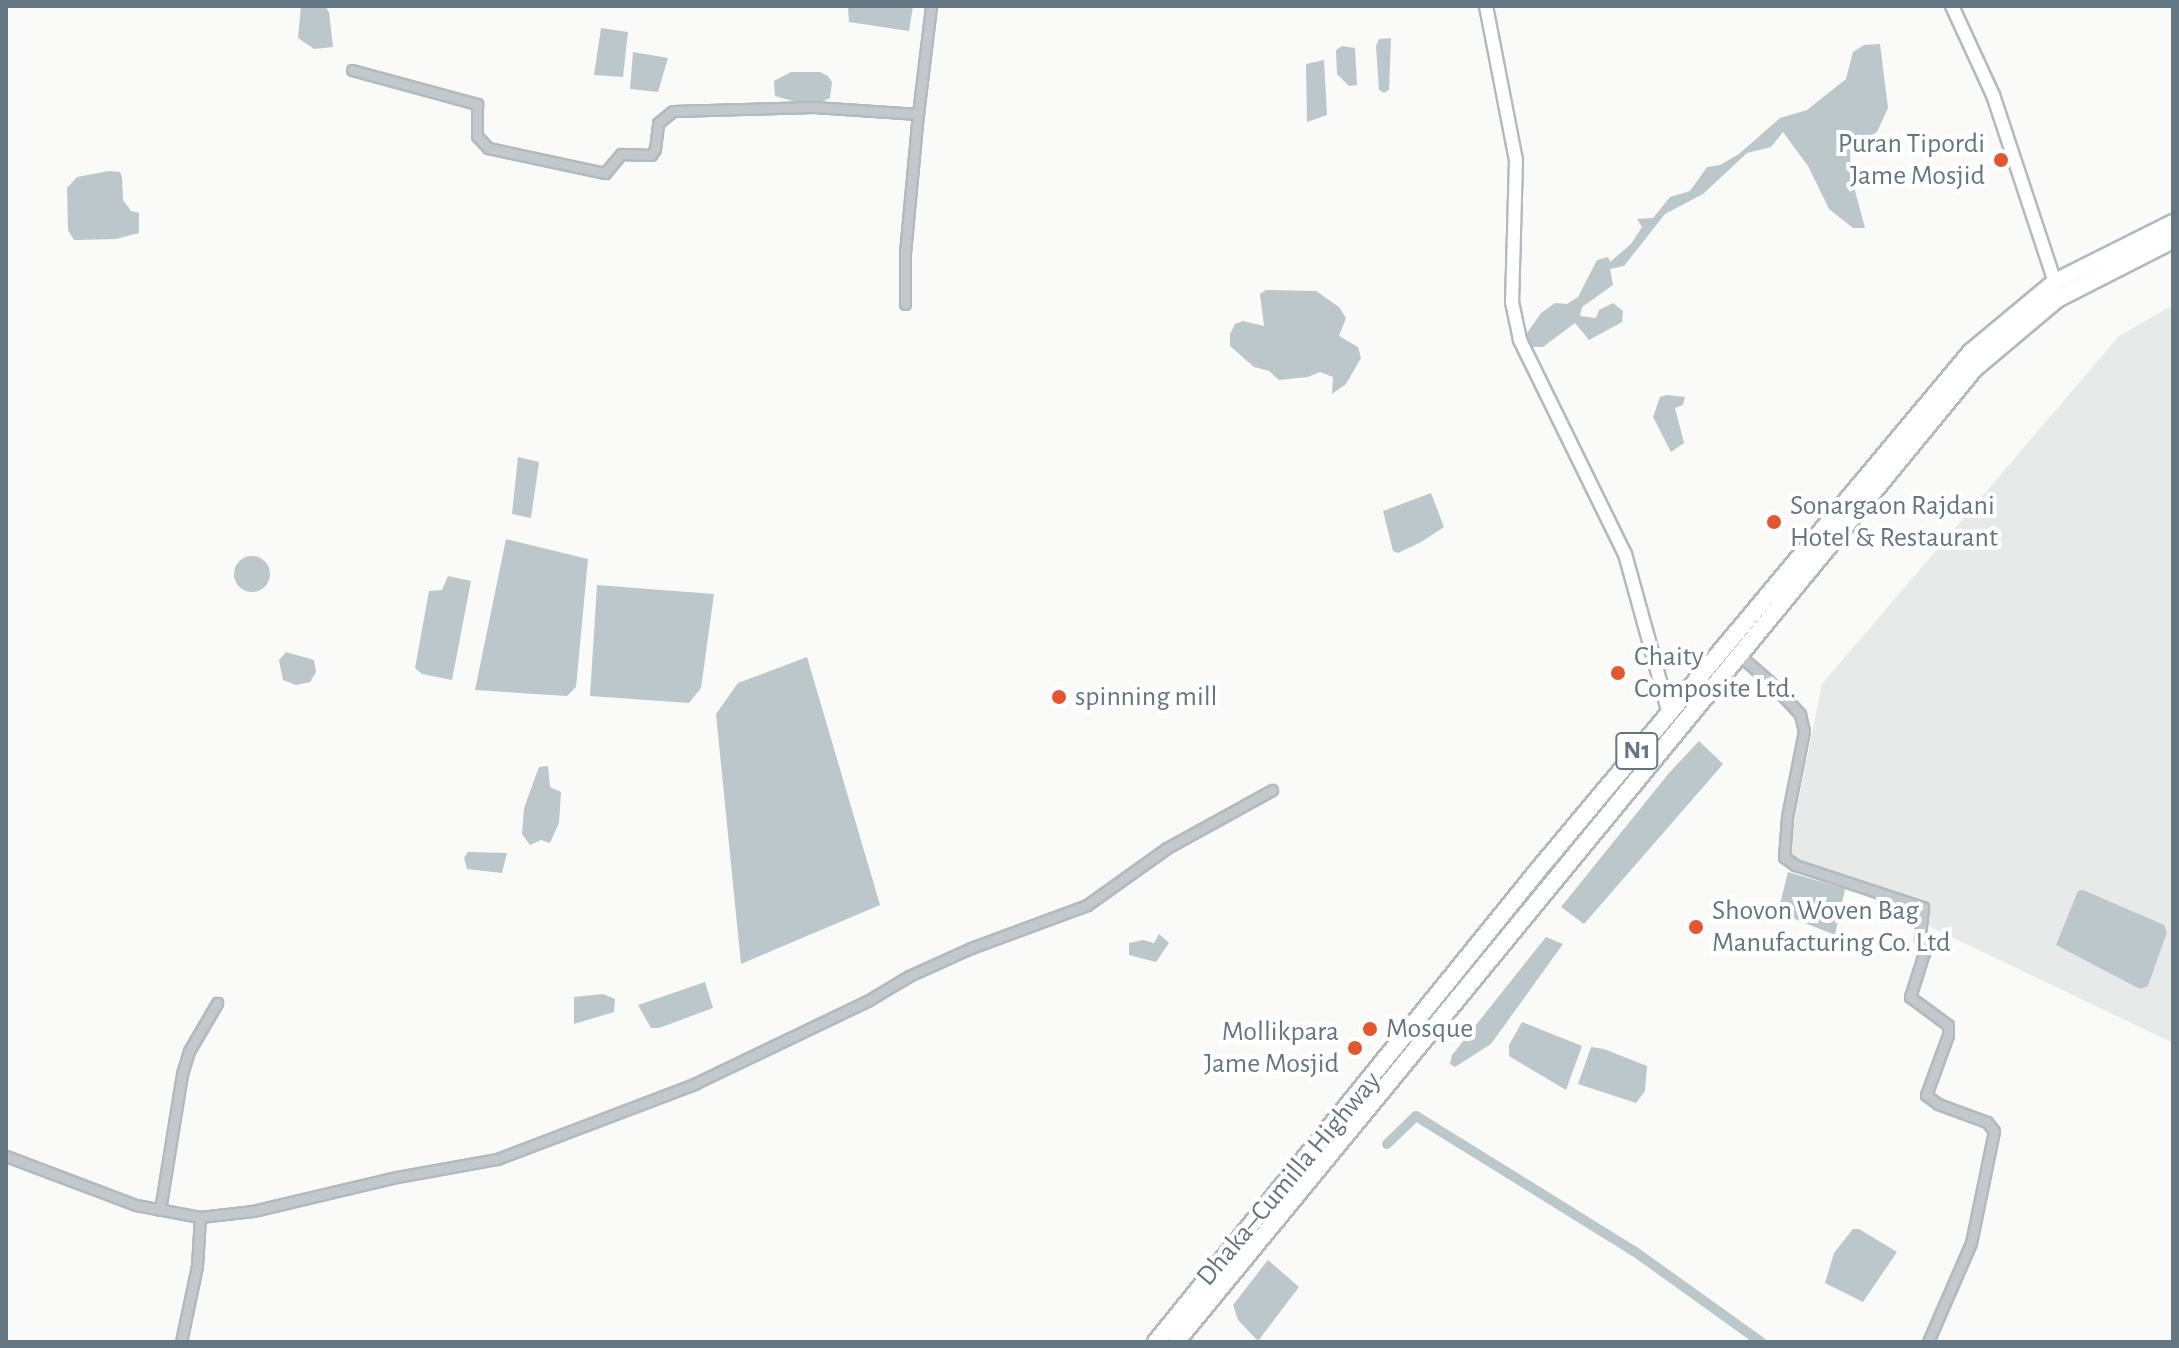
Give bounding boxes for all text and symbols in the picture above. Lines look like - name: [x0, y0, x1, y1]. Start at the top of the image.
- place label: Puran Tipordi Jame Mosjid: [1838, 127, 1985, 193]
- marker: Puran Tipordi Jame Mosjid: [1992, 151, 2010, 169]
- place label: Sonargaon Rajdani Hotel & Restaurant: [1790, 489, 1998, 555]
- marker: Sonargaon Rajdani Hotel & Restaurant: [1765, 513, 1783, 531]
- place label: Chaity Composite Ltd.: [1634, 640, 1796, 706]
- marker: Chaity Composite Ltd.: [1609, 664, 1627, 682]
- place label: spinning mill: [1075, 680, 1217, 714]
- marker: spinning mill: [1050, 688, 1068, 706]
- road number: N1: [1615, 729, 1659, 773]
- place label: Shovon Woven Bag Manufacturing Co. Ltd: [1712, 894, 1950, 960]
- marker: Shovon Woven Bag Manufacturing Co. Ltd: [1687, 918, 1705, 936]
- place label: Mosque: [1386, 1012, 1473, 1046]
- place label: Mollikpara Jame Mosjid: [1204, 1015, 1339, 1081]
- marker: Mosque: [1361, 1020, 1379, 1038]
- marker: Mollikpara Jame Mosjid: [1346, 1039, 1364, 1057]
- street label: Dhaka–Cumilla Highway: [1190, 1065, 1388, 1293]

